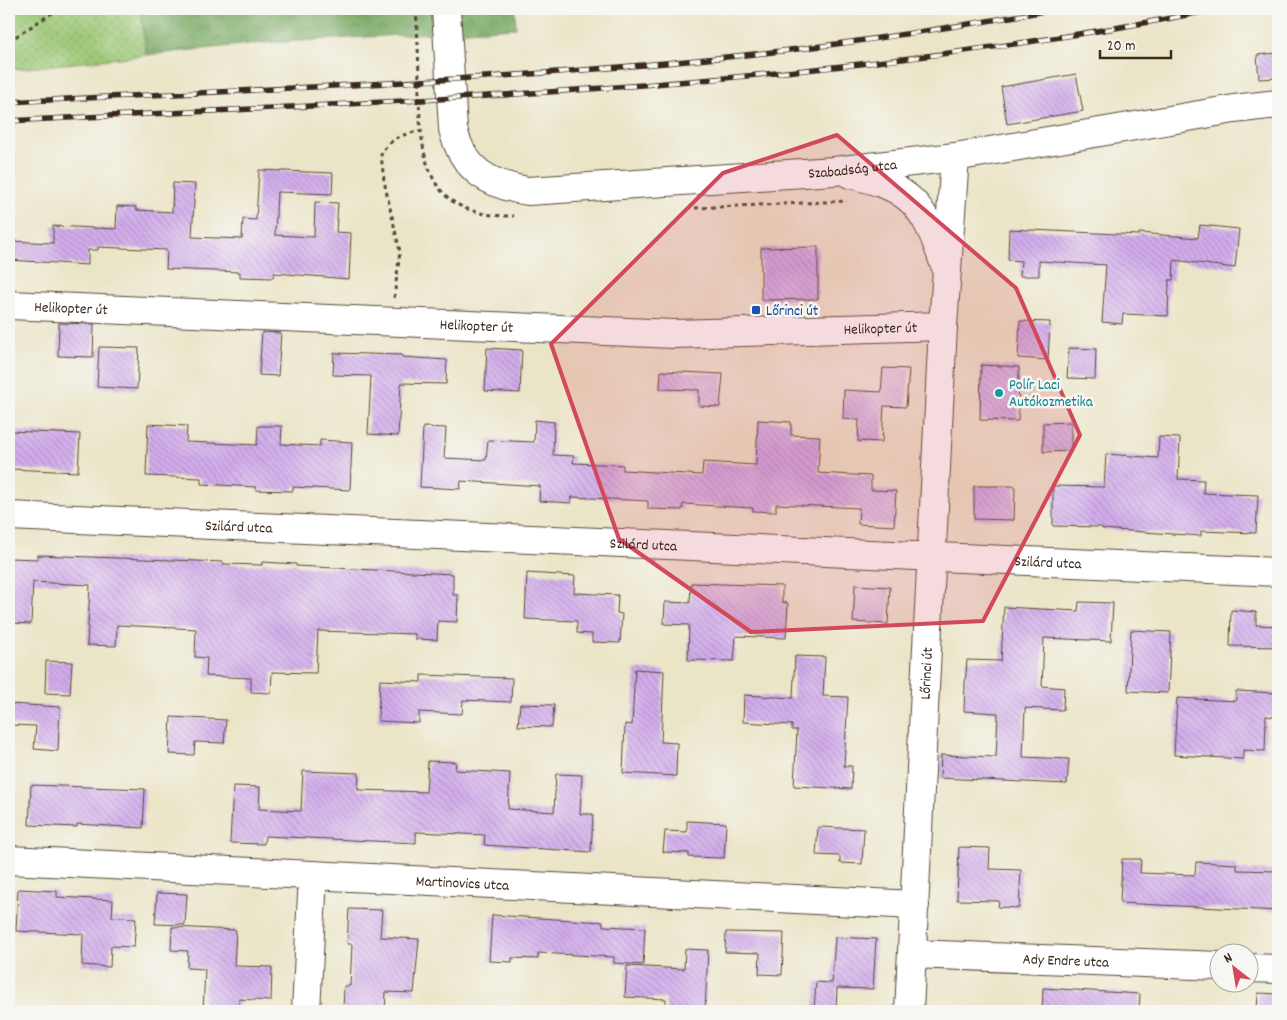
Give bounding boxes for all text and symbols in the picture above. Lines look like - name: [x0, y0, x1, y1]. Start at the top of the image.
- scale bar: [1100, 28, 1171, 60]
- text: 20 m: [1107, 36, 1135, 58]
- street label: Szabadság utca: [808, 155, 899, 186]
- street label: Helikopter út: [34, 297, 109, 322]
- place label: Lőrinci út: [766, 301, 819, 323]
- marker: Lőrinci út: [750, 304, 762, 316]
- street label: Helikopter út: [439, 315, 514, 340]
- street label: Helikopter út: [843, 318, 918, 342]
- place label: Polír Laci Autókozmetika: [1009, 375, 1094, 414]
- marker: Polír Laci Autókozmetika: [993, 387, 1005, 399]
- street label: Szilárd utca: [205, 516, 274, 541]
- street label: Szilárd utca: [609, 534, 678, 559]
- street label: Szilárd utca: [1014, 551, 1083, 576]
- street label: Lőrinci út: [915, 646, 940, 700]
- street label: Martinovics utca: [415, 871, 510, 898]
- north arrow: [1210, 942, 1260, 992]
- text: N: [1220, 948, 1237, 969]
- street label: Ady Endre utca: [1022, 949, 1110, 975]

